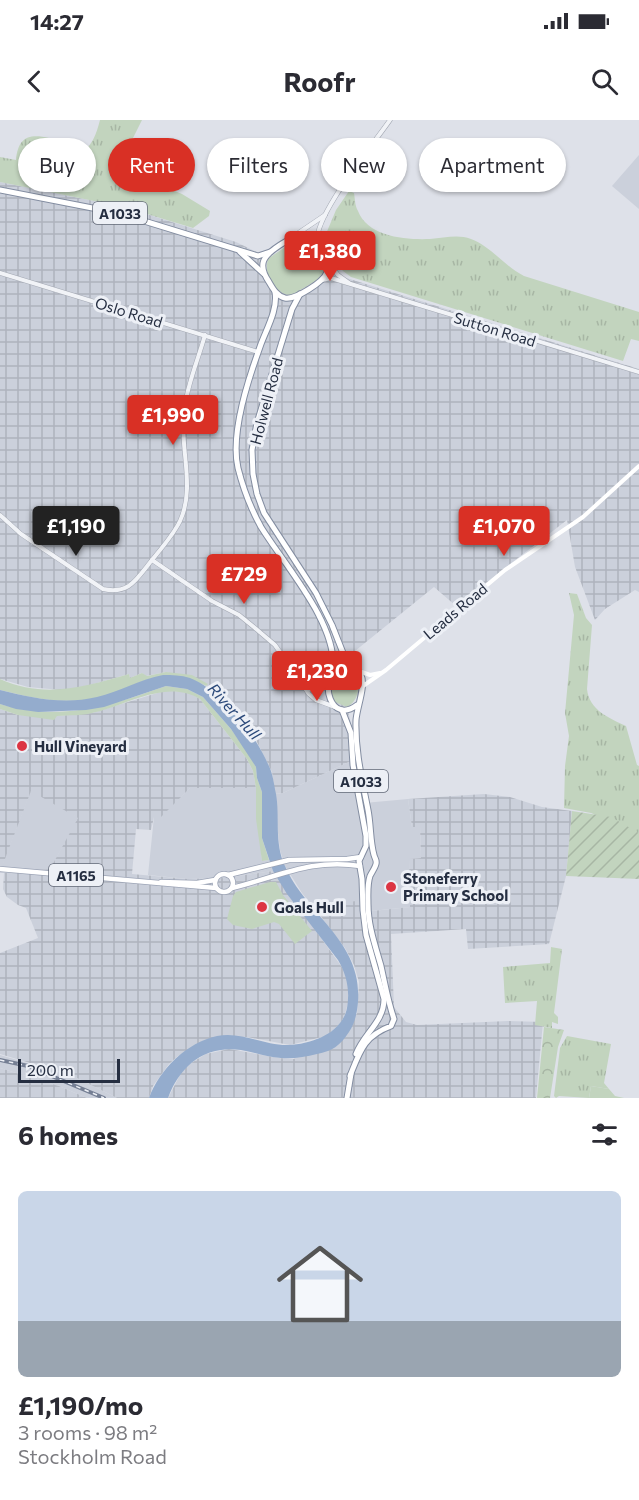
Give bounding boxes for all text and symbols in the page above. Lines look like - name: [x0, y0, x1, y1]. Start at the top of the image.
- text: 14:27: [30, 8, 84, 35]
- icon: back: [18, 65, 51, 98]
- text: Roofr: [283, 65, 356, 98]
- icon: search: [588, 65, 621, 98]
- chip: Buy: [18, 138, 96, 192]
- chip: Rent: [108, 138, 195, 192]
- chip: Filters: [207, 138, 309, 192]
- chip: New: [321, 138, 407, 192]
- chip: Apartment: [419, 138, 566, 192]
- road number: A1033: [93, 202, 147, 224]
- pin: £1,380: [281, 231, 379, 282]
- text: £1,380: [298, 238, 362, 262]
- street label: Oslo Road: [93, 293, 165, 331]
- street label: Sutton Road: [452, 308, 538, 350]
- street label: Holwell Road: [246, 356, 286, 446]
- pin: £1,990: [124, 395, 222, 446]
- text: £1,990: [141, 402, 205, 426]
- pin: £1,190: [27, 506, 125, 557]
- pin: £1,070: [455, 506, 553, 557]
- text: £1,190: [47, 513, 105, 537]
- text: £1,070: [473, 513, 535, 537]
- pin: £729: [208, 554, 280, 605]
- text: £729: [221, 561, 267, 585]
- street label: Leads Road: [419, 579, 491, 643]
- pin: £1,230: [268, 651, 366, 702]
- text: £1,230: [286, 658, 348, 682]
- water label: River Hull: [205, 679, 266, 744]
- place label: Hull Vineyard: [34, 737, 127, 755]
- marker: Hull Vineyard: [15, 739, 29, 753]
- road number: A1033: [334, 770, 388, 792]
- road number: A1165: [49, 864, 103, 886]
- place label: Stoneferry Primary School: [403, 869, 508, 904]
- marker: Stoneferry Primary School: [384, 880, 398, 894]
- place label: Goals Hull: [274, 898, 344, 916]
- marker: Goals Hull: [255, 900, 269, 914]
- scale bar: [18, 1056, 120, 1084]
- text: 200 m: [27, 1060, 74, 1079]
- icon: filters: [588, 1118, 621, 1151]
- text: 6 homes: [18, 1119, 118, 1150]
- icon: home: [266, 1230, 374, 1338]
- text: £1,190/mo: [18, 1389, 143, 1420]
- text: 3 rooms · 98 m²: [18, 1420, 157, 1444]
- text: Stockholm Road: [18, 1444, 167, 1468]

